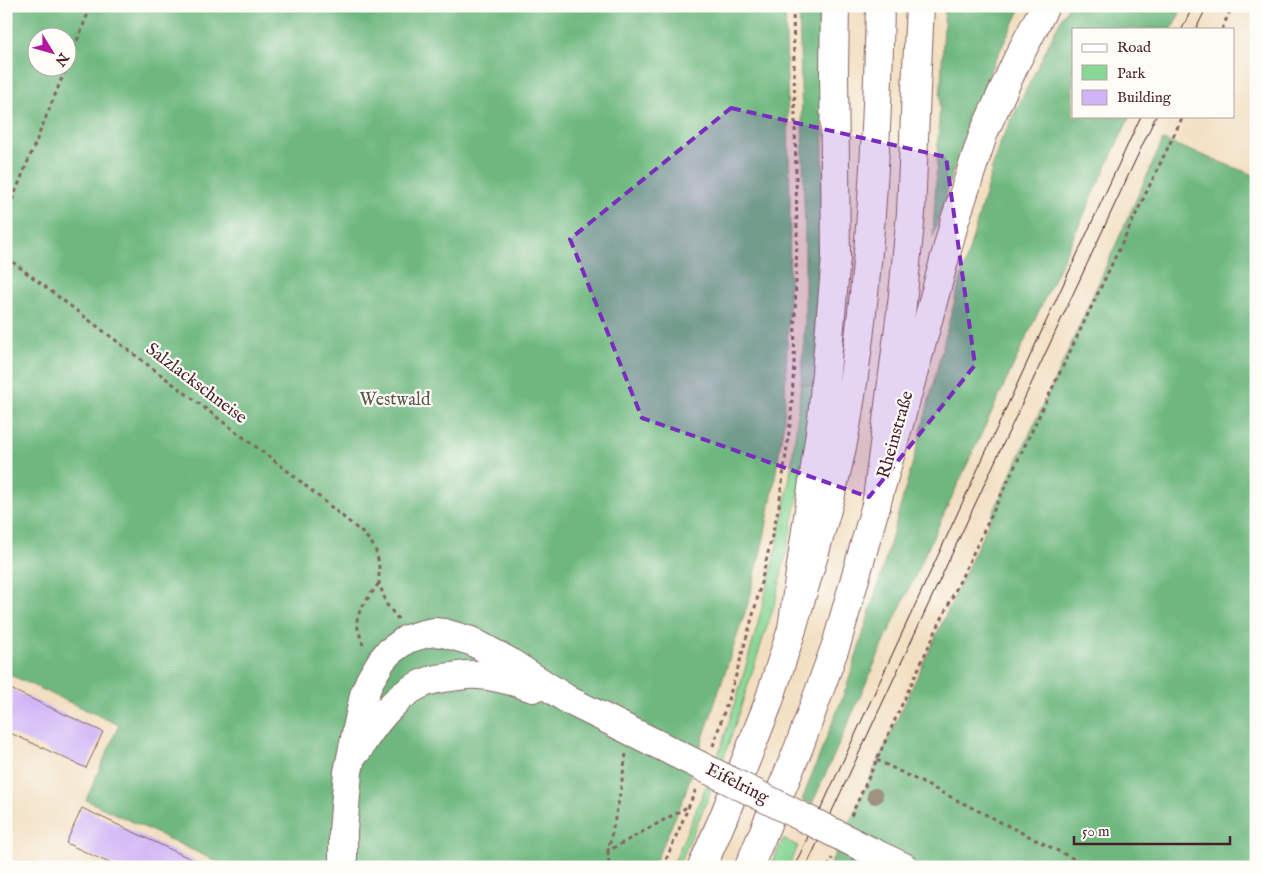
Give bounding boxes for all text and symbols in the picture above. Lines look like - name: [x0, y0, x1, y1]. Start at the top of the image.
- north arrow: [28, 28, 78, 78]
- legend: [1072, 28, 1234, 118]
- text: Road: [1117, 38, 1152, 57]
- text: N: [51, 48, 73, 69]
- text: Park: [1117, 64, 1147, 83]
- text: Building: [1117, 88, 1172, 107]
- street label: Salzlackschneise: [141, 338, 251, 430]
- street label: Rheinstraße: [873, 388, 919, 482]
- park label: Westwald: [359, 389, 431, 412]
- street label: Eifelring: [702, 758, 773, 810]
- scale bar: [1074, 813, 1231, 845]
- text: 50 m: [1082, 822, 1110, 841]

